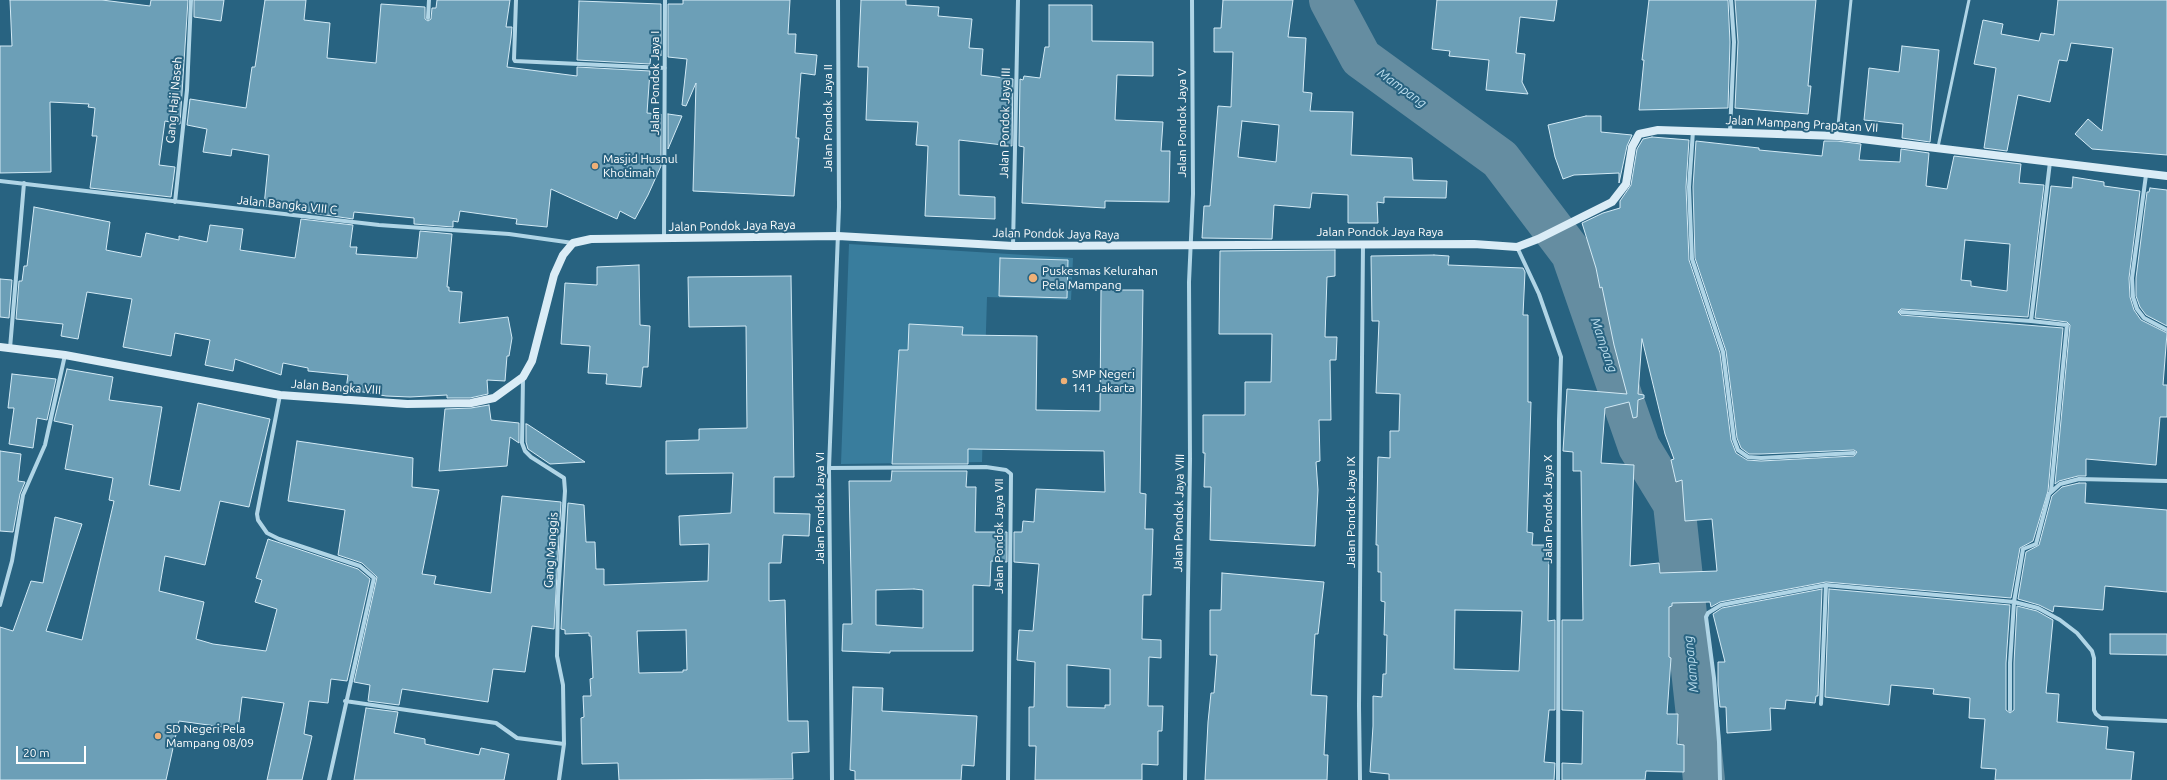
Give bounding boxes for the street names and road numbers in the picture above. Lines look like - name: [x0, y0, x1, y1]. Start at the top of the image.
- street label: Jalan Pondok Jaya I: [648, 31, 662, 135]
- street label: Gang Haji Naseh: [163, 56, 185, 144]
- street label: Jalan Pondok Jaya II: [821, 64, 835, 172]
- street label: Jalan Pondok Jaya III: [997, 68, 1013, 178]
- street label: Jalan Pondok Jaya V: [1175, 68, 1189, 178]
- street label: Jalan Mampang Prapatan VII: [1725, 113, 1879, 135]
- street label: Jalan Bangka VIII C: [236, 193, 338, 217]
- street label: Jalan Pondok Jaya Raya: [668, 218, 796, 234]
- street label: Jalan Pondok Jaya Raya: [1316, 225, 1444, 239]
- street label: Jalan Pondok Jaya Raya: [992, 226, 1120, 242]
- street label: Jalan Bangka VIII: [290, 377, 382, 397]
- street label: Jalan Pondok Jaya VI: [813, 452, 827, 564]
- street label: Jalan Pondok Jaya VIII: [1171, 454, 1187, 572]
- street label: Jalan Pondok Jaya X: [1541, 455, 1555, 563]
- street label: Jalan Pondok Jaya IX: [1344, 456, 1358, 568]
- street label: Jalan Pondok Jaya VII: [992, 478, 1006, 594]
- street label: Gang Manggis: [541, 512, 561, 588]

